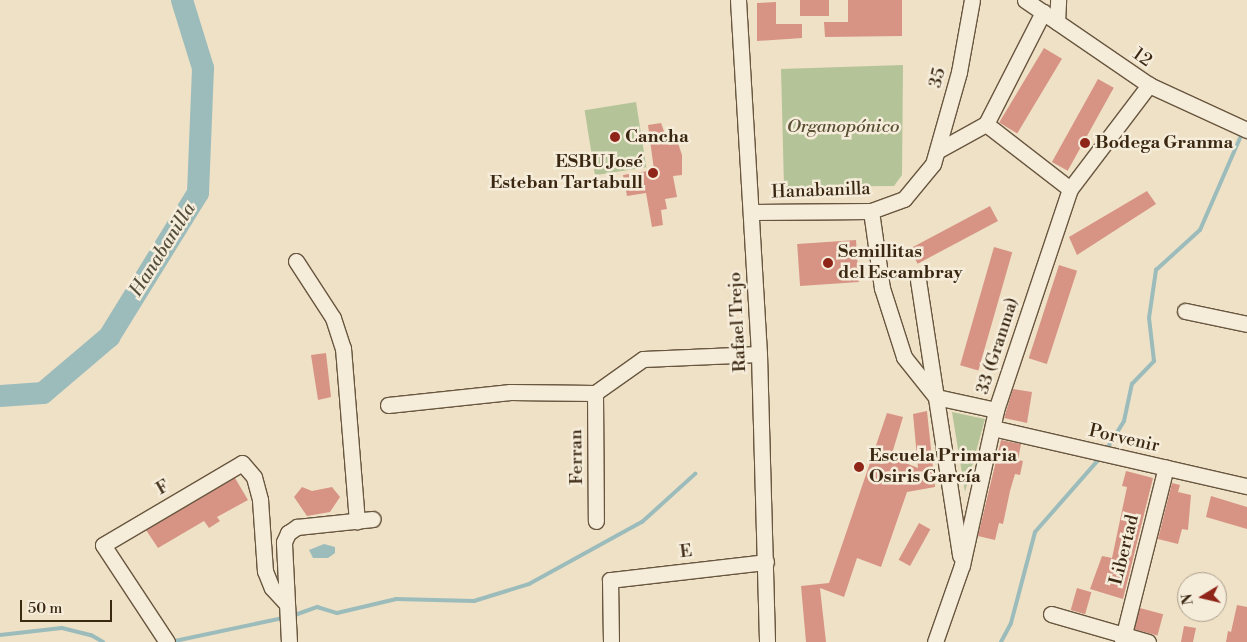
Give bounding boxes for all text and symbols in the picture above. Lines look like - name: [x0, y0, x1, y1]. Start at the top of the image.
- street label: 12: [1128, 44, 1156, 72]
- street label: 35: [925, 66, 951, 90]
- park label: Organopónico: [787, 116, 899, 138]
- place label: Cancha: [625, 126, 689, 148]
- marker: Cancha: [609, 131, 621, 143]
- place label: Bodega Granma: [1095, 132, 1233, 154]
- marker: Bodega Granma: [1079, 137, 1091, 149]
- place label: ESBU José Esteban Tartabull: [490, 152, 643, 194]
- marker: ESBU José Esteban Tartabull: [647, 167, 659, 179]
- street label: Hanabanilla: [771, 178, 871, 204]
- water label: Hanabanilla: [125, 199, 201, 301]
- place label: Semillitas del Escambray: [838, 242, 963, 284]
- marker: Semillitas del Escambray: [822, 257, 834, 269]
- street label: Rafael Trejo: [725, 271, 751, 373]
- street label: 33 (Granma): [972, 295, 1024, 397]
- street label: Porvenir: [1087, 420, 1161, 458]
- street label: Ferran: [566, 429, 588, 485]
- place label: Escuela Primaria Osiris García: [869, 446, 1017, 488]
- marker: Escuela Primaria Osiris García: [853, 461, 865, 473]
- street label: F: [152, 476, 174, 500]
- street label: Libertad: [1106, 513, 1144, 587]
- street label: E: [679, 541, 693, 563]
- north arrow: [1177, 572, 1227, 622]
- scale bar: [22, 590, 115, 622]
- text: N: [1178, 592, 1198, 606]
- text: 50 m: [28, 599, 62, 618]

